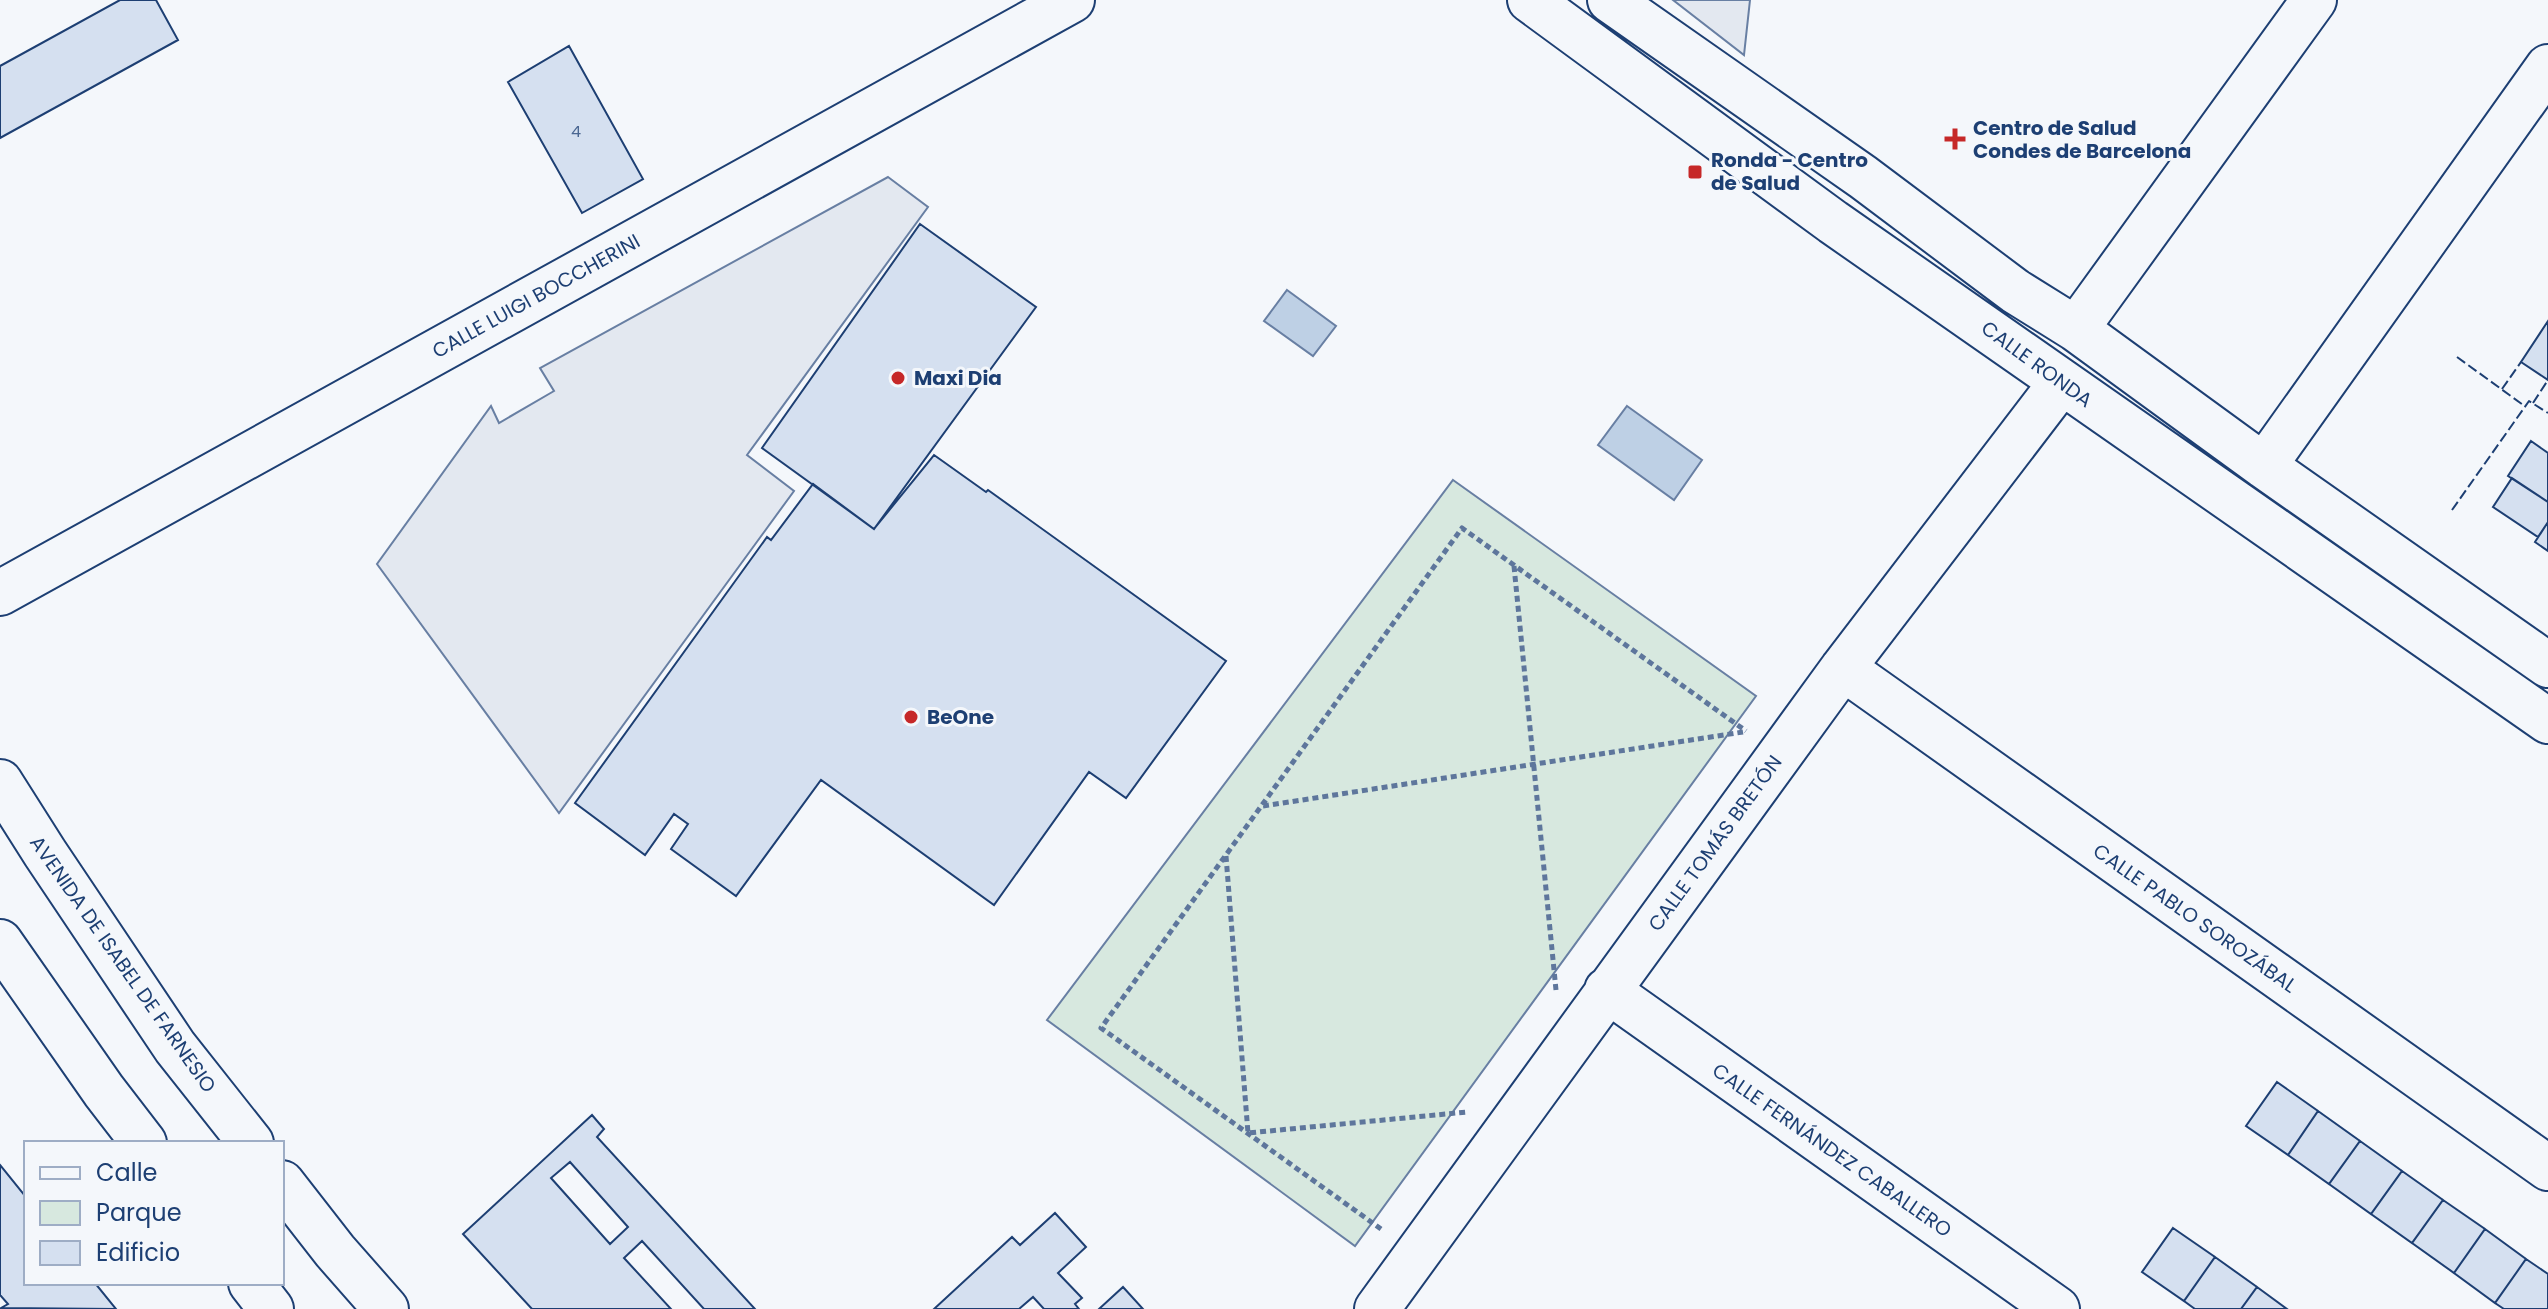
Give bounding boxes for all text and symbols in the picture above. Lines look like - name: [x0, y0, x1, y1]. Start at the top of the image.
- place label: Centro de Salud Condes de Barcelona: [1973, 114, 2191, 165]
- house number: 4: [571, 120, 581, 143]
- marker: Centro de Salud Condes de Barcelona: [1944, 128, 1966, 150]
- place label: Ronda - Centro de Salud: [1711, 146, 1868, 197]
- marker: Ronda - Centro de Salud: [1686, 163, 1704, 181]
- street label: CALLE LUIGI BOCCHERINI: [427, 227, 645, 365]
- street label: CALLE RONDA: [1976, 314, 2098, 414]
- place label: Maxi Dia: [914, 364, 1002, 392]
- marker: Maxi Dia: [889, 369, 907, 387]
- place label: BeOne: [927, 703, 994, 731]
- marker: BeOne: [902, 708, 920, 726]
- street label: CALLE TOMÁS BRETÓN: [1642, 749, 1788, 937]
- street label: AVENIDA DE ISABEL DE FARNESIO: [23, 830, 223, 1098]
- street label: CALLE PABLO SOROZÁBAL: [2088, 837, 2303, 999]
- street label: CALLE FERNÁNDEZ CABALLERO: [1707, 1056, 1957, 1244]
- legend: [24, 1141, 284, 1285]
- text: Calle: [96, 1156, 157, 1189]
- text: Parque: [96, 1196, 182, 1229]
- text: Edificio: [96, 1236, 180, 1269]

